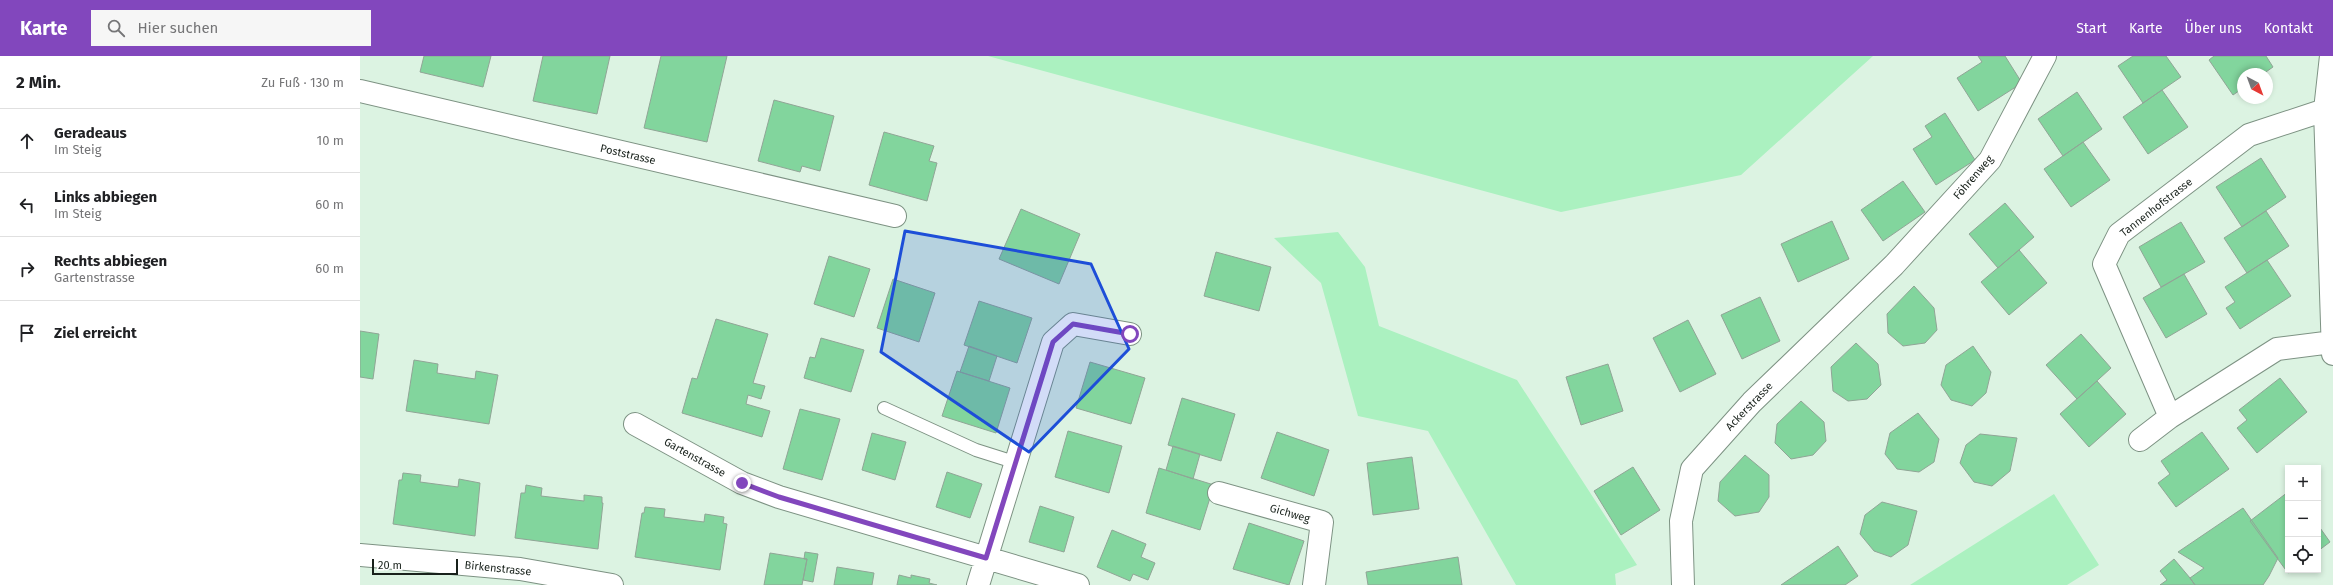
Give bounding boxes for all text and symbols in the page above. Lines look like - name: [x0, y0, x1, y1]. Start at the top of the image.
- search box: [91, 10, 371, 46]
- text: Karte: [20, 17, 67, 40]
- icon: search: [105, 17, 127, 39]
- text: Hier suchen: [137, 19, 218, 37]
- text: Start: [2076, 20, 2107, 37]
- text: Karte: [2129, 20, 2163, 37]
- text: Über uns: [2185, 20, 2242, 37]
- text: Kontakt: [2264, 20, 2313, 37]
- north arrow: [2237, 68, 2273, 104]
- text: 2 Min.: [16, 72, 61, 93]
- text: Zu Fuß · 130 m: [261, 75, 344, 90]
- text: Geradeaus: [54, 124, 127, 142]
- icon: ahead: [16, 130, 38, 152]
- text: 10 m: [317, 133, 344, 148]
- text: Im Steig: [54, 142, 102, 157]
- street label: Poststrasse: [599, 142, 657, 167]
- street label: Föhrenweg: [1951, 153, 1996, 202]
- street label: Tannenhofstrasse: [2118, 175, 2195, 240]
- text: Links abbiegen: [54, 188, 157, 206]
- icon: left: [16, 194, 38, 216]
- text: 60 m: [315, 197, 344, 212]
- text: Im Steig: [54, 206, 102, 221]
- text: Rechts abbiegen: [54, 252, 167, 270]
- icon: right: [16, 258, 38, 280]
- text: 60 m: [315, 261, 344, 276]
- text: Gartenstrasse: [54, 270, 135, 285]
- icon: arrive: [16, 322, 38, 344]
- text: Ziel erreicht: [54, 324, 137, 342]
- route start: [1121, 325, 1139, 343]
- street label: Ackerstrasse: [1723, 379, 1776, 433]
- street label: Gartenstrasse: [662, 435, 728, 480]
- map controls: [2285, 465, 2321, 573]
- button: +: [2285, 465, 2321, 501]
- route end: [733, 474, 751, 492]
- button: −: [2285, 501, 2321, 537]
- street label: Gichweg: [1268, 502, 1312, 526]
- button: locate: [2285, 537, 2321, 573]
- scale bar: [372, 557, 458, 576]
- text: 20 m: [378, 559, 402, 572]
- street label: Birkenstrasse: [464, 559, 532, 578]

